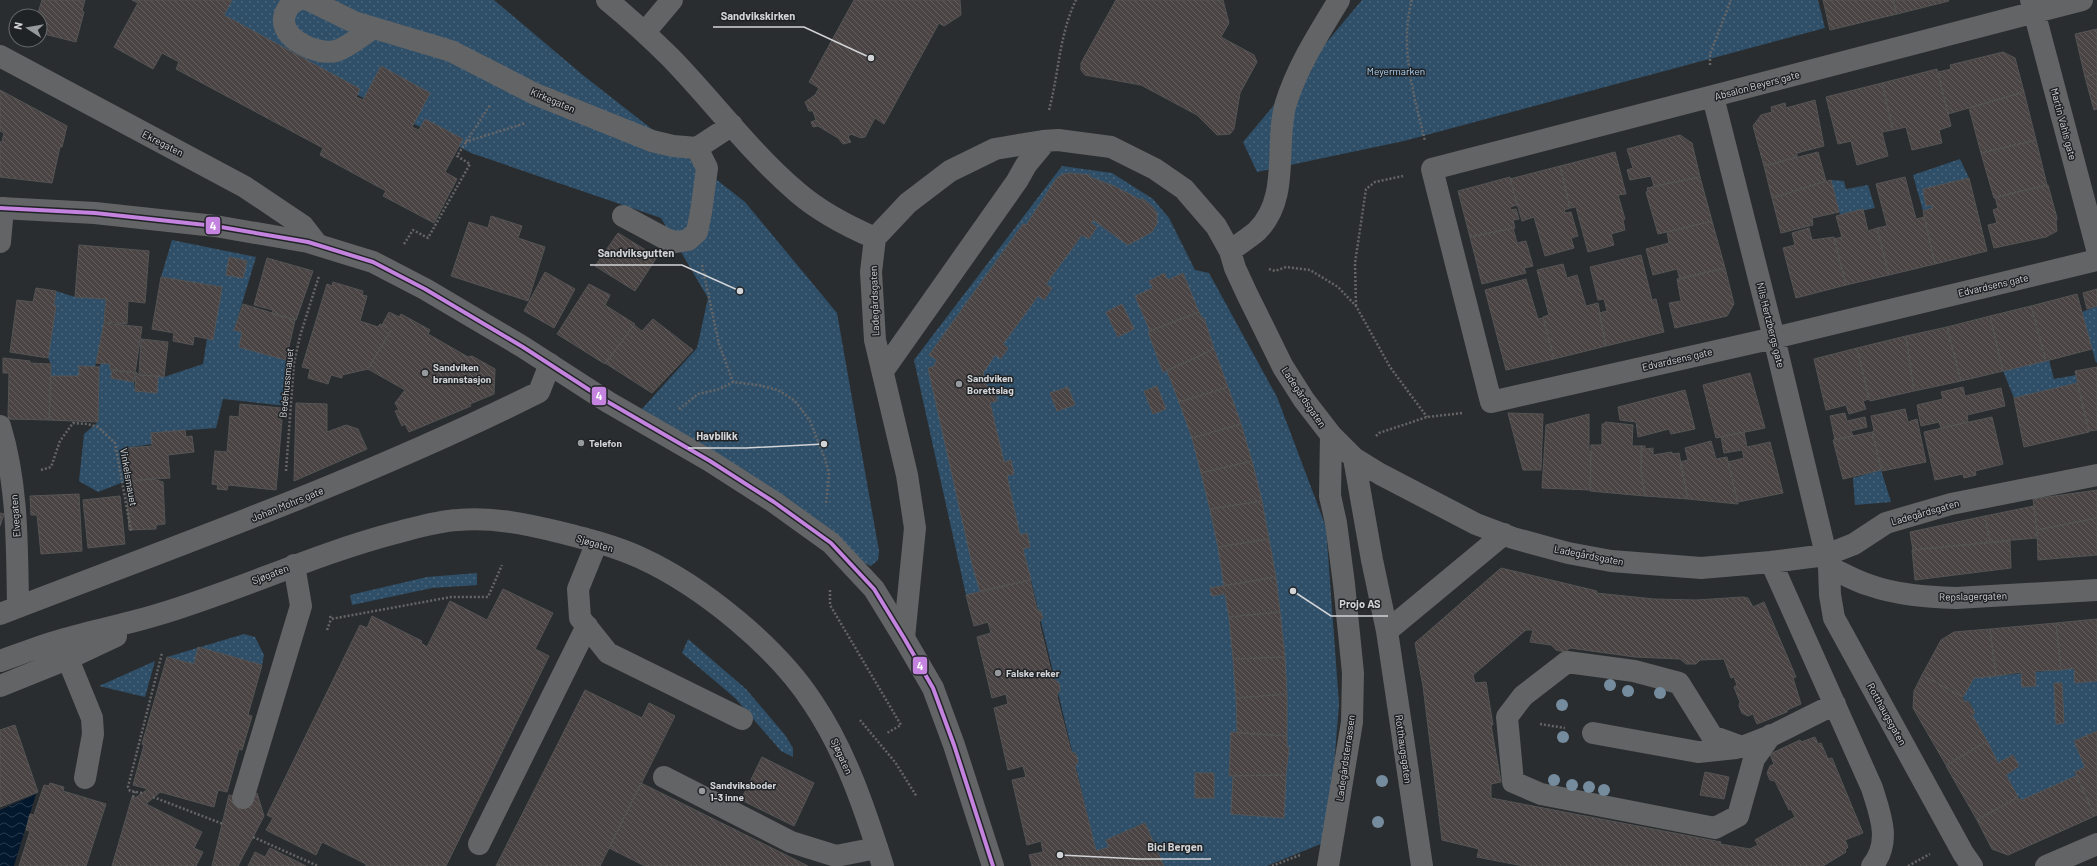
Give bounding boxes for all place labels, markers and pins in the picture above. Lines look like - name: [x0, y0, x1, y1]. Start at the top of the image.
- callout: Sandvikskirken: [713, 4, 804, 27]
- callout: Sandviksgutten: [590, 242, 682, 265]
- place label: Sandviken brannstasjon: [433, 361, 491, 385]
- marker: Sandviken brannstasjon: [420, 368, 430, 378]
- place label: Sandviken Borettslag: [967, 372, 1014, 396]
- marker: Sandviken Borettslag: [954, 379, 964, 389]
- callout: Havblikk: [688, 425, 746, 448]
- place label: Telefon: [589, 437, 622, 449]
- marker: Telefon: [576, 438, 586, 448]
- callout: Projo AS: [1331, 593, 1388, 616]
- place label: Falske reker: [1006, 667, 1060, 679]
- marker: Falske reker: [993, 668, 1003, 678]
- place label: Sandviksboder 1-3 inne: [710, 779, 777, 803]
- marker: Sandviksboder 1-3 inne: [697, 786, 707, 796]
- callout: Bici Bergen: [1139, 836, 1211, 859]

